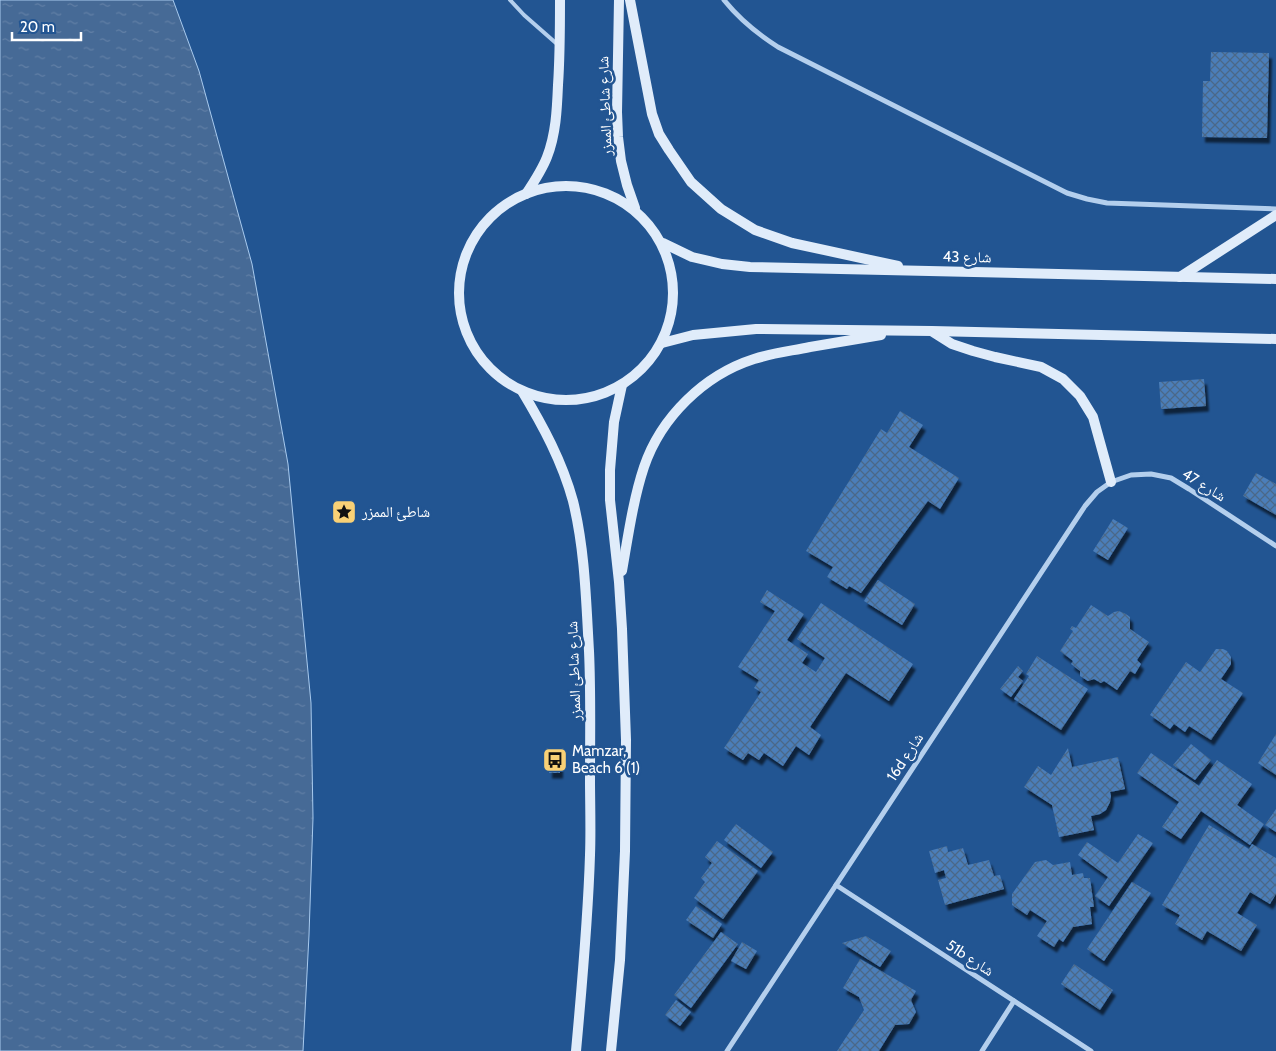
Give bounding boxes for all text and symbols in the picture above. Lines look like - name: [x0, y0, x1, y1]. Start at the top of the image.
- scale bar: [12, 10, 81, 42]
- text: 20 m: [20, 18, 55, 36]
- street label: شارع شاطئ الممزر: [594, 55, 617, 157]
- street label: شارع 43: [942, 248, 992, 267]
- street label: شارع 47: [1178, 465, 1229, 506]
- place icon: شاطئ الممزر: [331, 499, 357, 525]
- place label: شاطئ الممزر: [361, 503, 430, 522]
- street label: شارع شاطئ الممزر: [563, 620, 586, 722]
- street label: 16d شارع: [883, 729, 928, 785]
- place label: Mamzar, Beach 6 (1): [572, 742, 640, 777]
- bus stop icon: Mamzar, Beach 6 (1): [542, 747, 568, 773]
- street label: 51b شارع: [942, 936, 997, 981]

